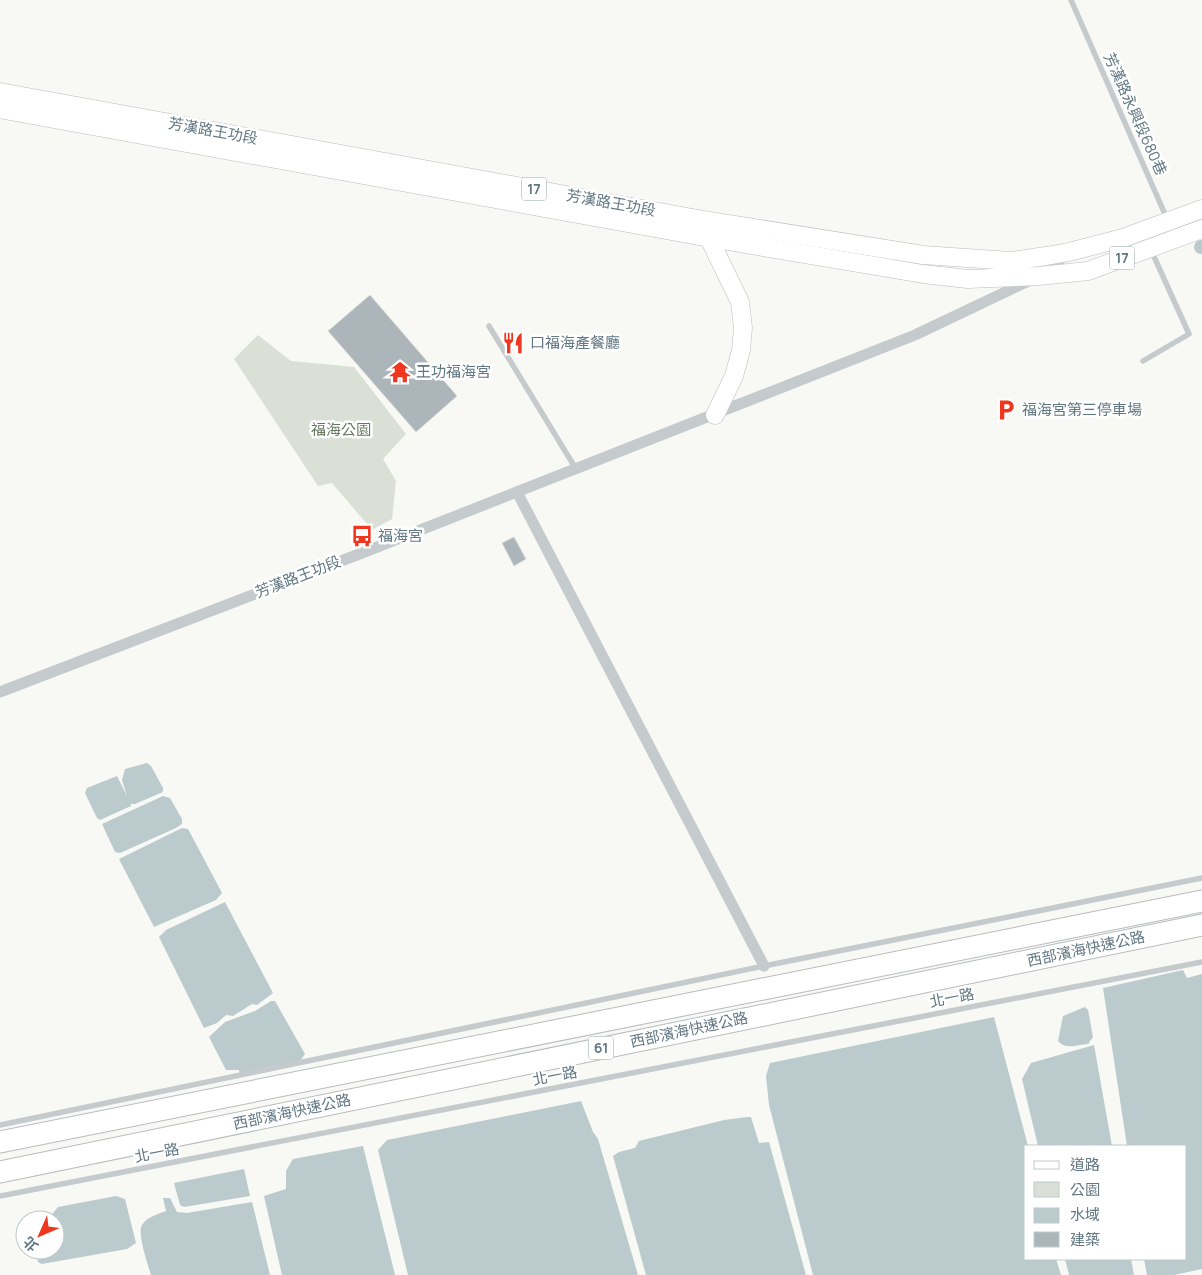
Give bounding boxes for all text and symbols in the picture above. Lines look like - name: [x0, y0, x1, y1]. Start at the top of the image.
- street label: 芳漢路永興段680巷: [1099, 49, 1172, 178]
- street label: 芳漢路王功段: [167, 112, 259, 149]
- road number: 17: [522, 178, 546, 200]
- street label: 芳漢路王功段: [565, 184, 657, 221]
- road number: 17: [1110, 247, 1134, 270]
- restaurant icon: 口福海產餐廳: [500, 330, 526, 356]
- place label: 口福海產餐廳: [530, 332, 620, 353]
- temple icon: 王功福海宮: [387, 359, 413, 385]
- place label: 王功福海宮: [416, 361, 491, 382]
- parking icon: 福海宮第三停車場: [993, 397, 1019, 423]
- place label: 福海宮第三停車場: [1022, 399, 1142, 420]
- park label: 福海公園: [311, 419, 371, 440]
- bus stop icon: 福海宮: [349, 523, 375, 549]
- place label: 福海宮: [378, 525, 423, 546]
- street label: 芳漢路王功段: [252, 551, 344, 602]
- street label: 西部濱海快速公路: [1025, 926, 1147, 971]
- street label: 北一路: [928, 983, 976, 1012]
- street label: 西部濱海快速公路: [628, 1007, 750, 1052]
- road number: 61: [588, 1036, 614, 1060]
- street label: 北一路: [531, 1061, 579, 1090]
- street label: 西部濱海快速公路: [231, 1089, 353, 1134]
- street label: 北一路: [133, 1138, 181, 1167]
- legend: [1024, 1145, 1187, 1260]
- text: 道路: [1070, 1154, 1100, 1175]
- text: 公園: [1070, 1179, 1100, 1200]
- text: 水域: [1070, 1204, 1100, 1225]
- north arrow: [15, 1210, 65, 1260]
- text: 建築: [1070, 1229, 1100, 1250]
- text: 北: [19, 1233, 42, 1256]

